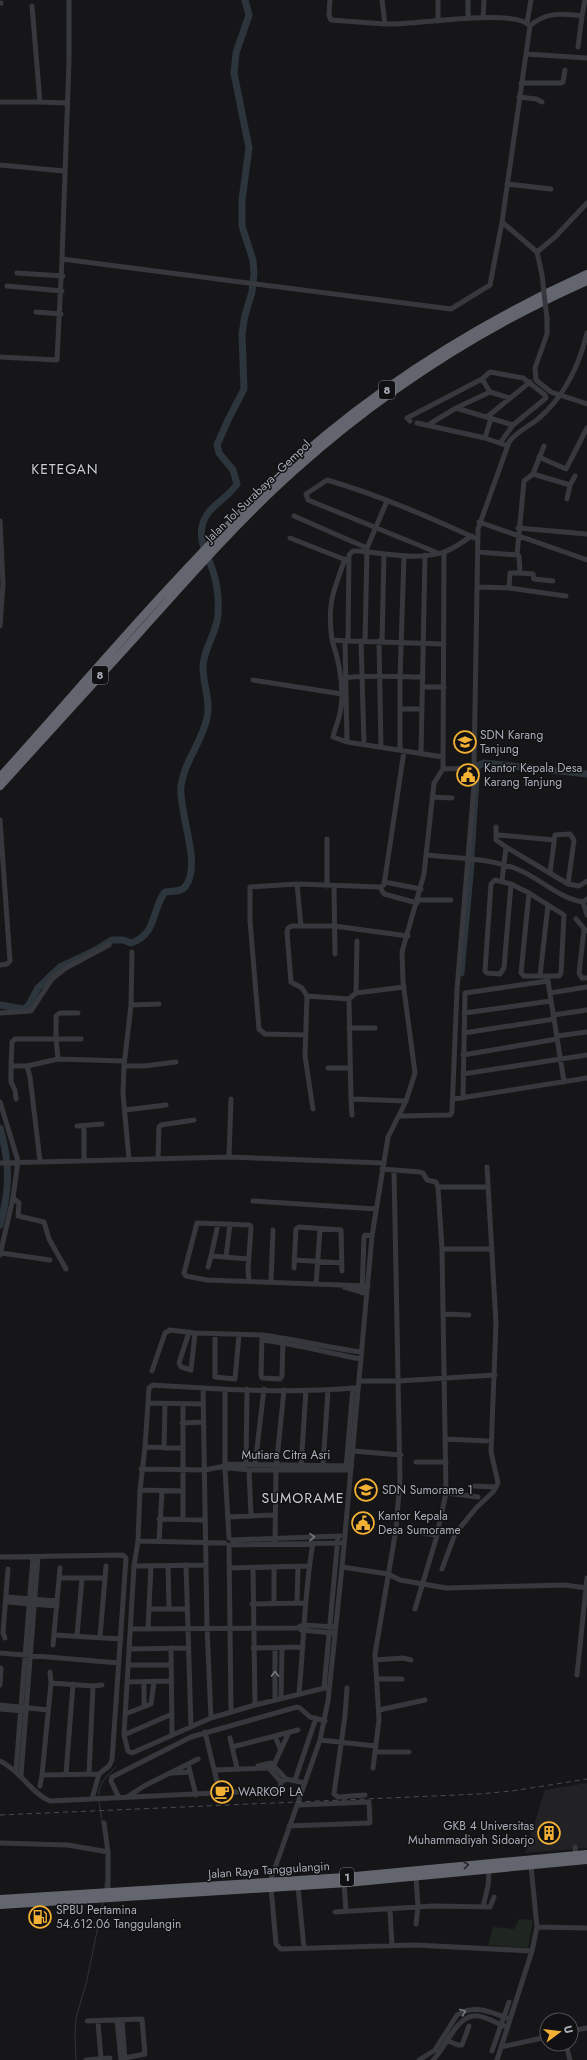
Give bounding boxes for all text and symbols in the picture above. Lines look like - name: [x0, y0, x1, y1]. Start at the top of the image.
- road number: 8: [379, 381, 395, 399]
- street label: Jalan Tol Surabaya–Gempol: [200, 436, 315, 548]
- district label: KETEGAN: [31, 459, 99, 479]
- road number: 8: [92, 666, 108, 684]
- place label: SDN Karang Tanjung: [480, 726, 543, 758]
- school or university icon: SDN Karang Tanjung: [452, 729, 478, 755]
- place label: Kantor Kepala Desa Karang Tanjung: [484, 759, 583, 791]
- public building icon: Kantor Kepala Desa Karang Tanjung: [455, 762, 481, 788]
- street label: Mutiara Citra Asri: [242, 1446, 330, 1464]
- school or university icon: SDN Sumorame 1: [353, 1477, 379, 1503]
- place label: SDN Sumorame 1: [382, 1481, 473, 1499]
- district label: SUMORAME: [262, 1488, 344, 1508]
- place label: Kantor Kepala Desa Sumorame: [378, 1507, 461, 1539]
- public building icon: Kantor Kepala Desa Sumorame: [350, 1510, 376, 1536]
- one-way arrow: [309, 1533, 315, 1541]
- one-way arrow: [271, 1671, 279, 1677]
- cafe icon: WARKOP LA: [209, 1779, 235, 1805]
- place label: WARKOP LA: [238, 1783, 303, 1801]
- place label: GKB 4 Universitas Muhammadiyah Sidoarjo: [408, 1817, 534, 1849]
- building icon: GKB 4 Universitas Muhammadiyah Sidoarjo: [536, 1820, 562, 1846]
- street label: Jalan Raya Tanggulangin: [206, 1857, 330, 1883]
- one-way arrow: [463, 1861, 469, 1870]
- road number: 1: [340, 1868, 354, 1886]
- place label: SPBU Pertamina 54.612.06 Tanggulangin: [56, 1901, 181, 1933]
- fuel station icon: SPBU Pertamina 54.612.06 Tanggulangin: [27, 1904, 53, 1930]
- one-way arrow: [460, 2009, 467, 2017]
- north arrow: [539, 2012, 579, 2052]
- text: U: [560, 2024, 577, 2035]

